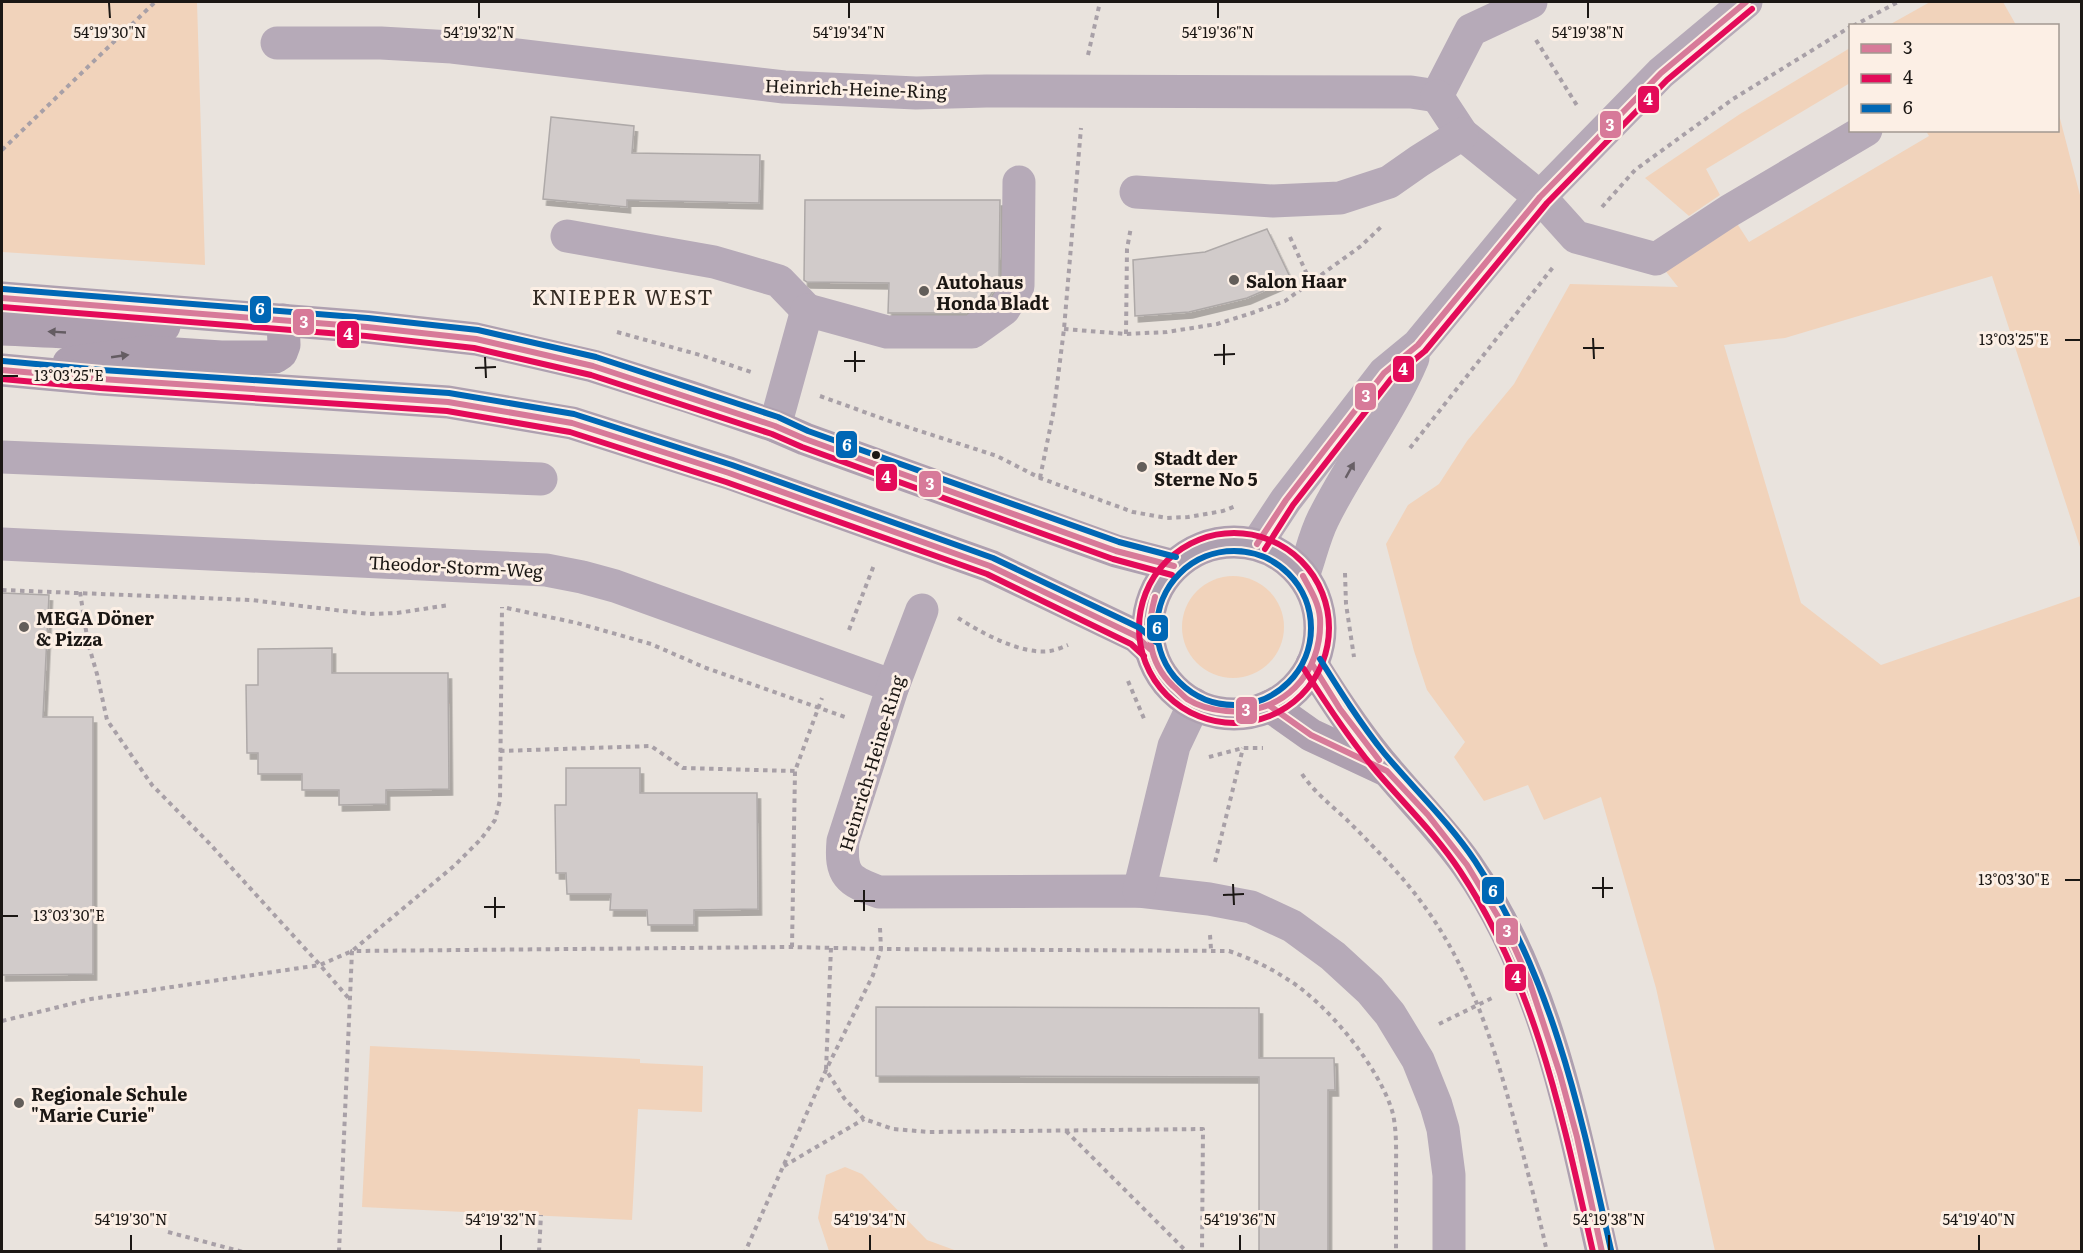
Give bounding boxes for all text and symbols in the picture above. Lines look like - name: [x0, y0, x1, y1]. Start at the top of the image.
- text: 54°19'30"N: [73, 20, 147, 43]
- text: 54°19'32"N: [443, 20, 515, 43]
- text: 54°19'34"N: [813, 20, 885, 43]
- text: 54°19'36"N: [1182, 20, 1254, 43]
- text: 54°19'38"N: [1552, 20, 1624, 43]
- legend: [1849, 24, 2059, 132]
- text: 3: [1903, 33, 1913, 60]
- text: 4: [1903, 63, 1913, 90]
- street label: Heinrich-Heine-Ring: [764, 71, 949, 105]
- line badge: 4: [1637, 85, 1660, 114]
- text: 4: [1643, 86, 1653, 110]
- text: 6: [1903, 93, 1913, 120]
- line badge: 3: [1599, 110, 1622, 139]
- text: 3: [1606, 112, 1615, 136]
- place label: Salon Haar: [1246, 267, 1347, 294]
- place label: Autohaus Honda Bladt: [936, 268, 1049, 316]
- marker: Salon Haar: [1227, 273, 1241, 287]
- district label: KNIEPER WEST: [532, 280, 714, 311]
- marker: Autohaus Honda Bladt: [917, 284, 931, 298]
- line badge: 6: [249, 295, 272, 324]
- text: 6: [255, 296, 265, 320]
- line badge: 3: [292, 308, 315, 336]
- text: 3: [300, 309, 309, 333]
- line badge: 4: [336, 320, 360, 349]
- text: 4: [343, 321, 353, 345]
- one-way arrow: [47, 327, 66, 336]
- text: 13°03'25"E: [1979, 327, 2049, 350]
- one-way arrow: [110, 351, 129, 360]
- line badge: 4: [1392, 355, 1415, 383]
- text: 4: [1398, 356, 1408, 380]
- text: 13°03'25"E: [34, 363, 104, 386]
- line badge: 3: [1354, 382, 1377, 411]
- text: 3: [1362, 383, 1371, 407]
- line badge: 6: [835, 430, 858, 459]
- text: 6: [842, 432, 852, 456]
- place label: Stadt der Sterne No 5: [1154, 444, 1258, 492]
- unlabelled marker: [870, 449, 882, 461]
- marker: Stadt der Sterne No 5: [1135, 460, 1149, 474]
- one-way arrow: [1345, 462, 1356, 478]
- line badge: 4: [875, 463, 898, 492]
- text: 4: [881, 464, 891, 488]
- line badge: 3: [918, 470, 942, 498]
- text: 3: [926, 471, 935, 495]
- street label: Theodor-Storm-Weg: [368, 548, 545, 584]
- place label: MEGA Döner & Pizza: [36, 604, 154, 652]
- line badge: 6: [1146, 614, 1169, 642]
- text: 6: [1152, 615, 1162, 639]
- marker: MEGA Döner & Pizza: [17, 620, 31, 634]
- street label: Heinrich-Heine-Ring: [831, 671, 911, 854]
- line badge: 3: [1235, 696, 1258, 725]
- text: 3: [1242, 697, 1251, 721]
- text: 13°03'30"E: [1978, 867, 2050, 890]
- line badge: 6: [1481, 876, 1505, 905]
- text: 6: [1488, 878, 1498, 902]
- text: 13°03'30"E: [33, 903, 105, 926]
- line badge: 3: [1495, 917, 1519, 946]
- text: 3: [1503, 918, 1512, 942]
- line badge: 4: [1504, 963, 1527, 992]
- text: 4: [1511, 964, 1521, 988]
- place label: Regionale Schule "Marie Curie": [31, 1080, 187, 1128]
- marker: Regionale Schule "Marie Curie": [12, 1096, 26, 1110]
- text: 54°19'30"N: [94, 1207, 168, 1230]
- text: 54°19'32"N: [465, 1207, 537, 1230]
- text: 54°19'34"N: [834, 1207, 906, 1230]
- text: 54°19'36"N: [1204, 1207, 1276, 1230]
- text: 54°19'38"N: [1573, 1207, 1645, 1230]
- text: 54°19'40"N: [1942, 1207, 2016, 1230]

